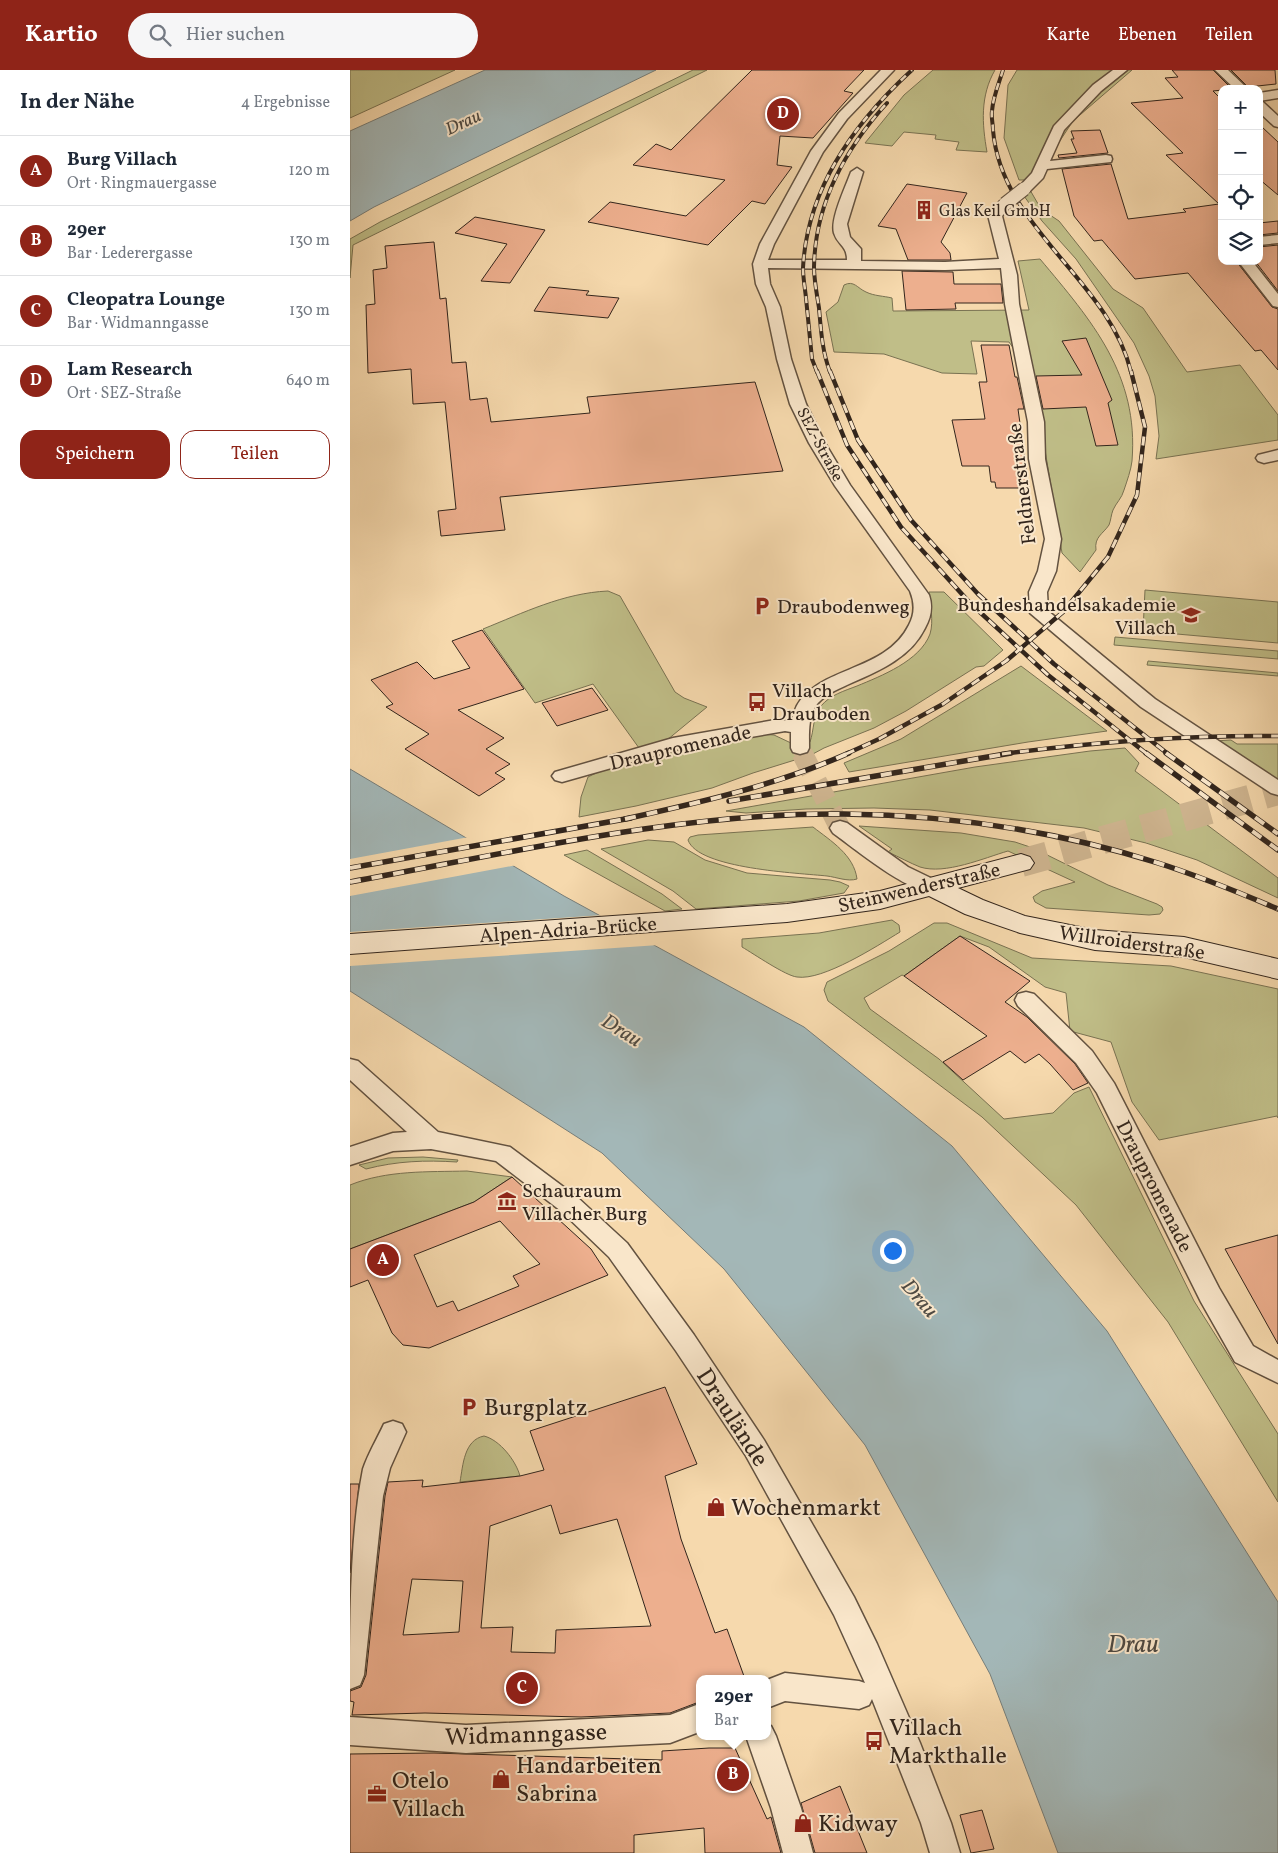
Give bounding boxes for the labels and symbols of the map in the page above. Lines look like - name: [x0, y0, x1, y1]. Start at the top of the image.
- pin: D: [767, 95, 799, 133]
- water label: Drau: [442, 104, 486, 143]
- building icon: Glas Keil GmbH: [913, 199, 935, 221]
- place label: Glas Keil GmbH: [939, 201, 1051, 223]
- street label: SEZ-Straße: [791, 404, 848, 486]
- street label: Feldnerstraße: [1002, 421, 1044, 546]
- place label: Bundeshandelsakademie Villach: [957, 592, 1176, 643]
- place label: Draubodenweg: [777, 594, 910, 622]
- parking icon: Draubodenweg: [751, 595, 773, 617]
- school or university icon: Bundeshandelsakademie Villach: [1180, 604, 1202, 626]
- place label: Villach Drauboden: [772, 678, 871, 729]
- bus stop icon: Villach Drauboden: [746, 691, 768, 713]
- street label: Draupromenade: [607, 719, 754, 779]
- street label: Steinwenderstraße: [836, 857, 1003, 921]
- street label: Alpen-Adria-Brücke: [478, 911, 658, 951]
- street label: Willroiderstraße: [1057, 920, 1206, 968]
- water label: Drau: [595, 1008, 647, 1055]
- street label: Draupromenade: [1108, 1116, 1199, 1258]
- place label: Schauraum Villacher Burg: [522, 1178, 647, 1229]
- museum icon: Schauraum Villacher Burg: [496, 1190, 518, 1212]
- your location: [880, 1238, 906, 1264]
- pin: A: [367, 1241, 399, 1279]
- water label: Drau: [894, 1273, 944, 1325]
- street label: Draulände: [687, 1362, 776, 1474]
- place label: Burgplatz: [484, 1392, 588, 1426]
- parking icon: Burgplatz: [458, 1396, 480, 1418]
- place label: Wochenmarkt: [731, 1492, 881, 1526]
- shop icon: Wochenmarkt: [705, 1496, 727, 1518]
- water label: Drau: [1107, 1628, 1159, 1663]
- pin: C: [506, 1669, 538, 1707]
- place label: Villach Markthalle: [889, 1712, 1007, 1774]
- street label: Widmanngasse: [444, 1716, 608, 1756]
- bus stop icon: Villach Markthalle: [863, 1730, 885, 1752]
- place label: Handarbeiten Sabrina: [516, 1750, 662, 1812]
- pin: B: [717, 1756, 749, 1794]
- place label: Otelo Villach: [392, 1765, 465, 1827]
- shop icon: Handarbeiten Sabrina: [490, 1768, 512, 1790]
- office icon: Otelo Villach: [366, 1783, 388, 1805]
- place label: Kidway: [818, 1808, 898, 1842]
- shop icon: Kidway: [792, 1812, 814, 1834]

